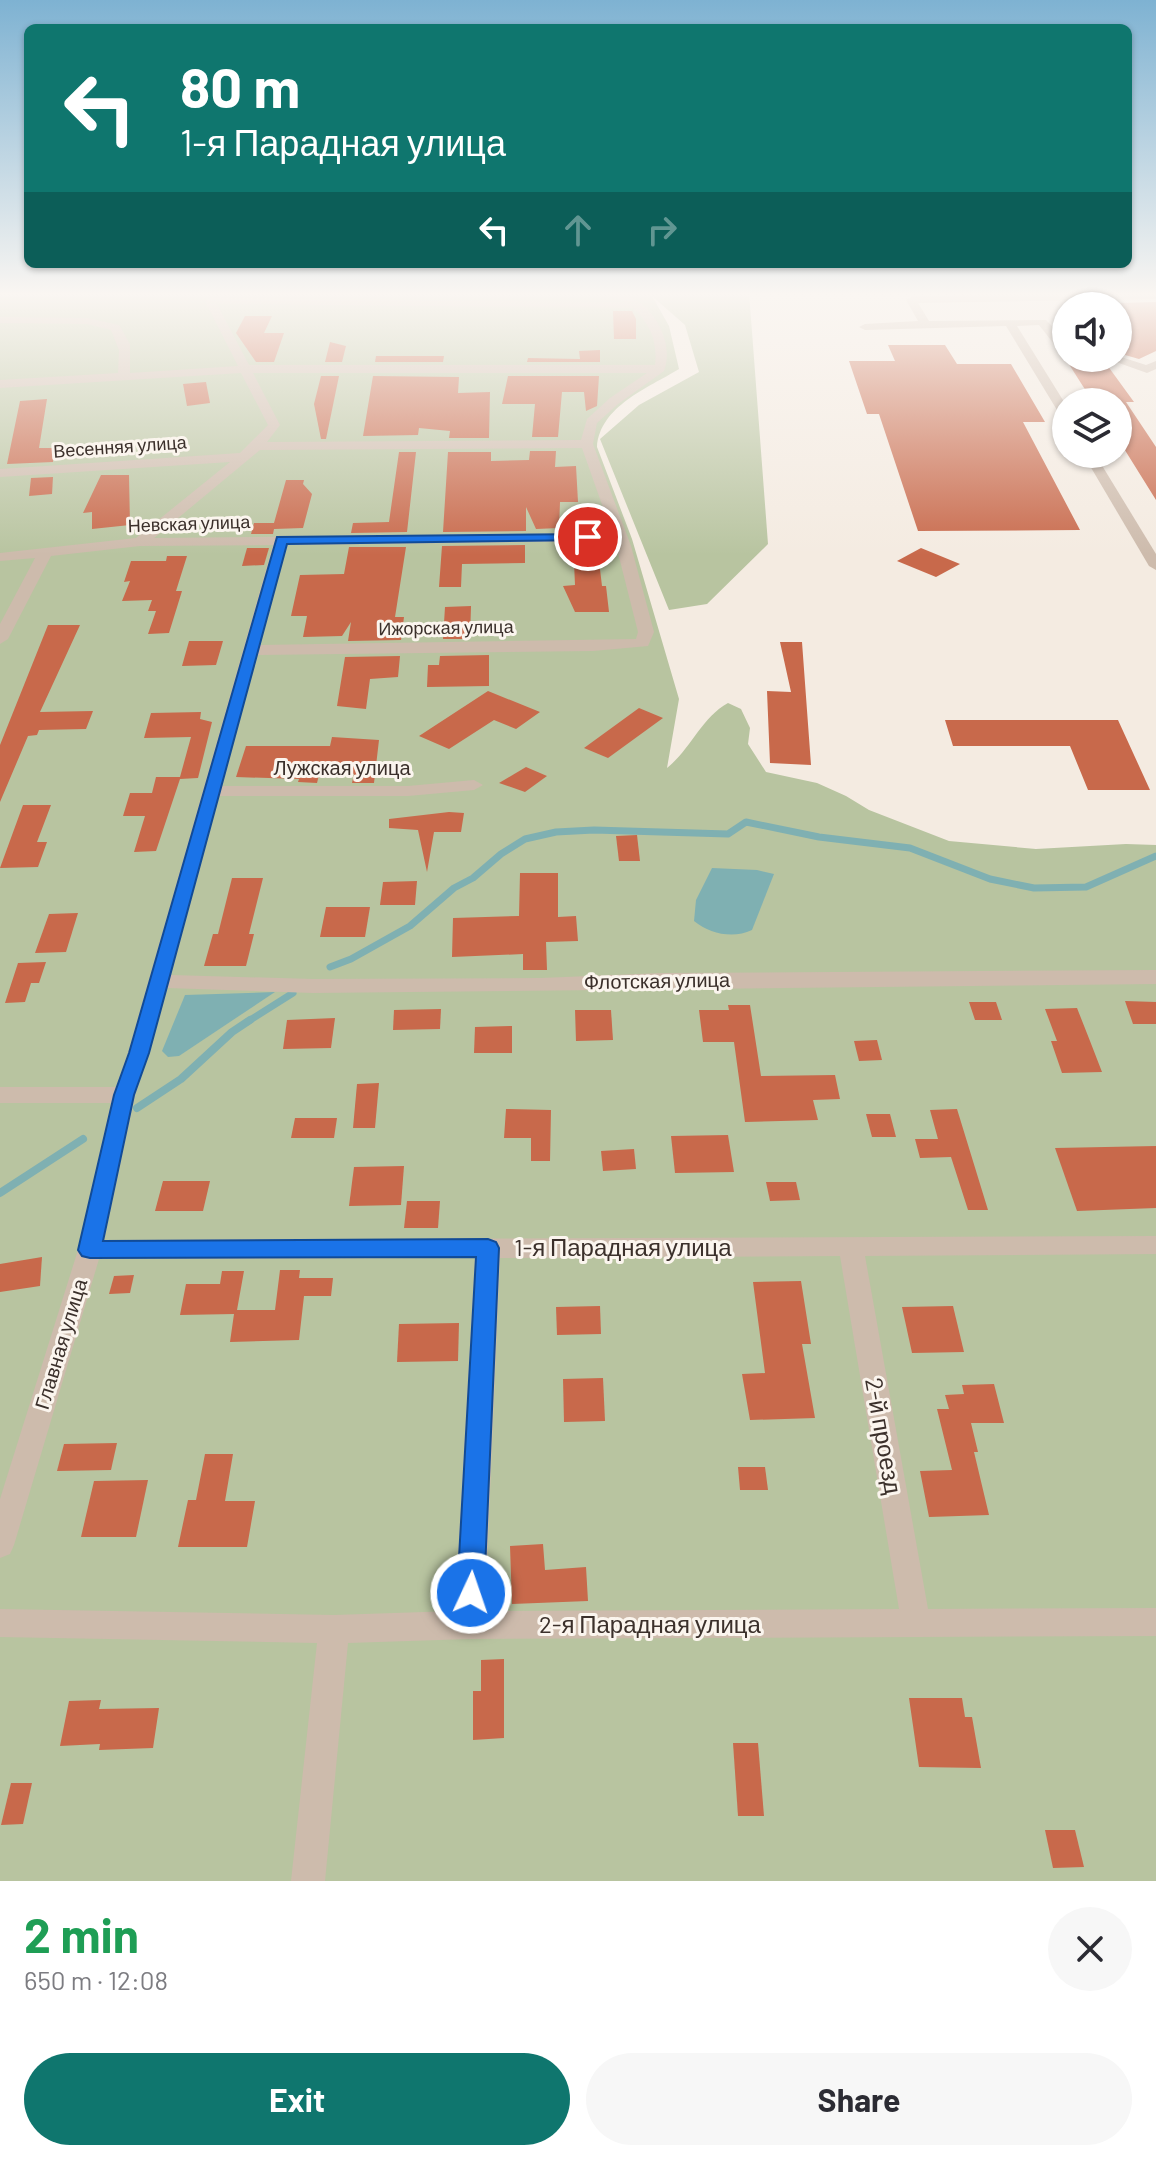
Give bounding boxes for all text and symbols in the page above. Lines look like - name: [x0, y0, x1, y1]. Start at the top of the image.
- text: 80 m: [180, 52, 300, 119]
- icon: left: [48, 56, 152, 160]
- text: 1-я Парадная улица: [180, 120, 506, 163]
- icon: left: [472, 208, 516, 252]
- icon: ahead: [556, 208, 600, 252]
- icon: right: [640, 208, 684, 252]
- map controls: [1052, 292, 1132, 468]
- button: sound: [1052, 292, 1132, 372]
- button: layers: [1052, 388, 1132, 468]
- street label: Весенняя улица: [53, 430, 188, 462]
- pin: [554, 503, 622, 571]
- street label: Невская улица: [127, 510, 252, 536]
- icon: arrive: [566, 515, 610, 559]
- street label: Ижорская улица: [378, 615, 515, 639]
- street label: Лужская улица: [273, 755, 411, 779]
- street label: Флотская улица: [584, 967, 731, 993]
- street label: 1-я Парадная улица: [514, 1232, 732, 1261]
- street label: Главная улица: [29, 1275, 92, 1412]
- street label: 2-й проезд: [860, 1375, 909, 1496]
- position arrow: [429, 1551, 513, 1635]
- street label: 2-я Парадная улица: [539, 1609, 762, 1638]
- text: 2 min: [24, 1905, 139, 1963]
- button: close: [1048, 1907, 1132, 1991]
- text: 650 m · 12:08: [24, 1964, 168, 1995]
- button: Exit: [24, 2053, 570, 2145]
- button: Share: [586, 2053, 1132, 2145]

